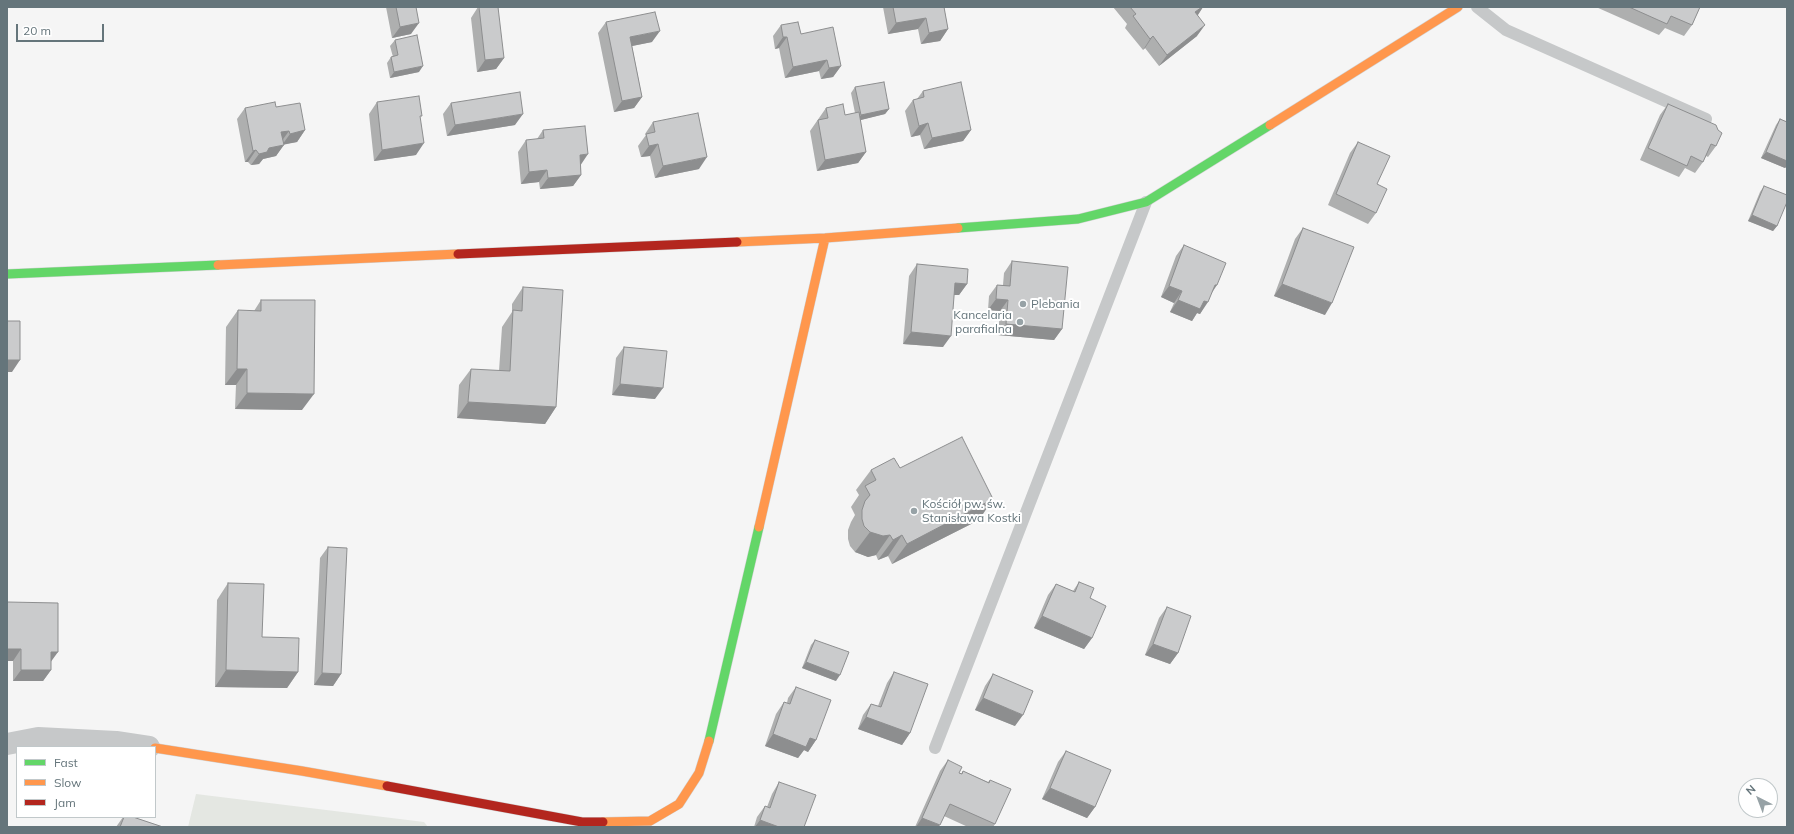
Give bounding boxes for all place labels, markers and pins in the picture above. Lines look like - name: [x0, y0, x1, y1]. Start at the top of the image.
- place label: Plebania: [1031, 297, 1080, 311]
- marker: Plebania: [1018, 299, 1028, 309]
- place label: Kancelaria parafialna: [953, 308, 1012, 336]
- marker: Kancelaria parafialna: [1015, 317, 1025, 327]
- place label: Kościół pw. św. Stanisława Kostki: [922, 497, 1021, 525]
- marker: Kościół pw. św. Stanisława Kostki: [909, 506, 919, 516]

